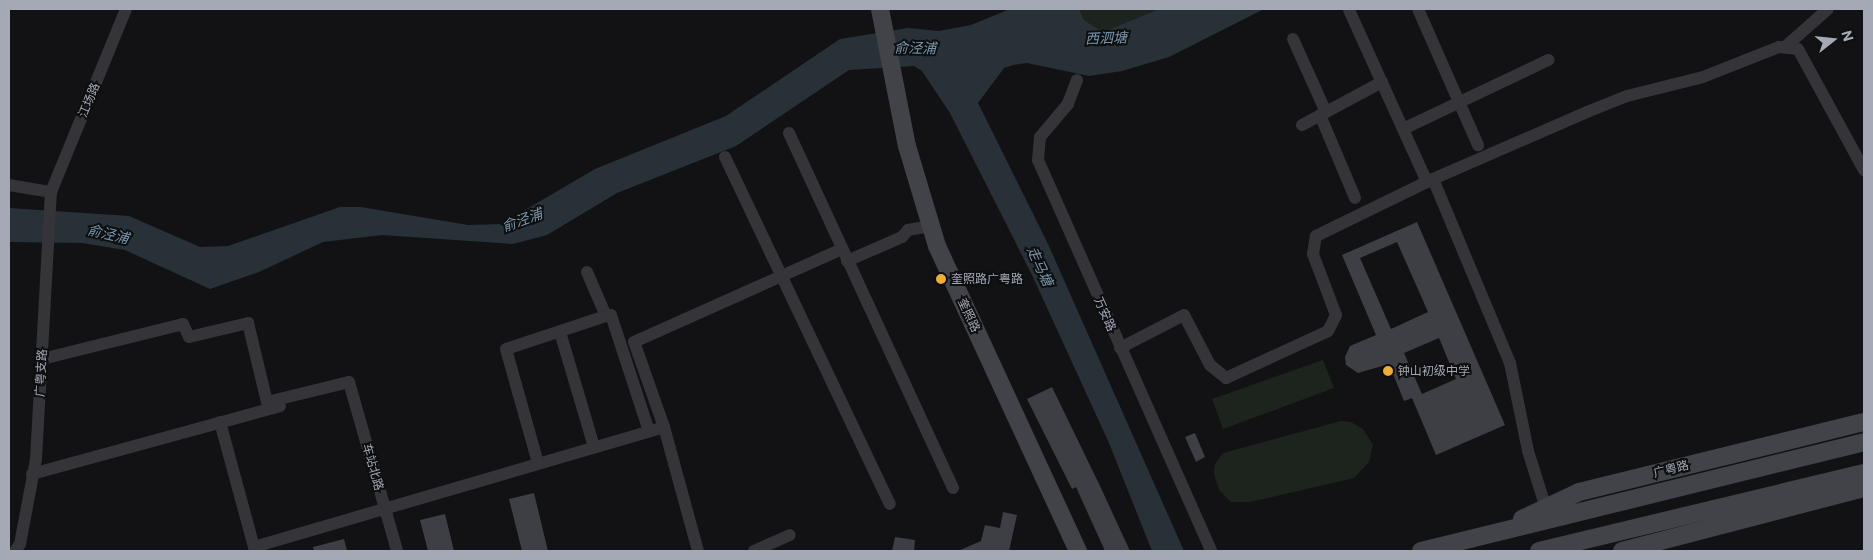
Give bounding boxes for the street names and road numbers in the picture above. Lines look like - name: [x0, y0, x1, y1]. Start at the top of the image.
- street label: 江场路: [75, 81, 103, 119]
- street label: 万安路: [1091, 295, 1119, 333]
- street label: 奎照路: [955, 296, 983, 334]
- street label: 广粤支路: [33, 349, 49, 397]
- street label: 车站北路: [359, 442, 387, 492]
- street label: 广粤路: [1652, 458, 1690, 480]

